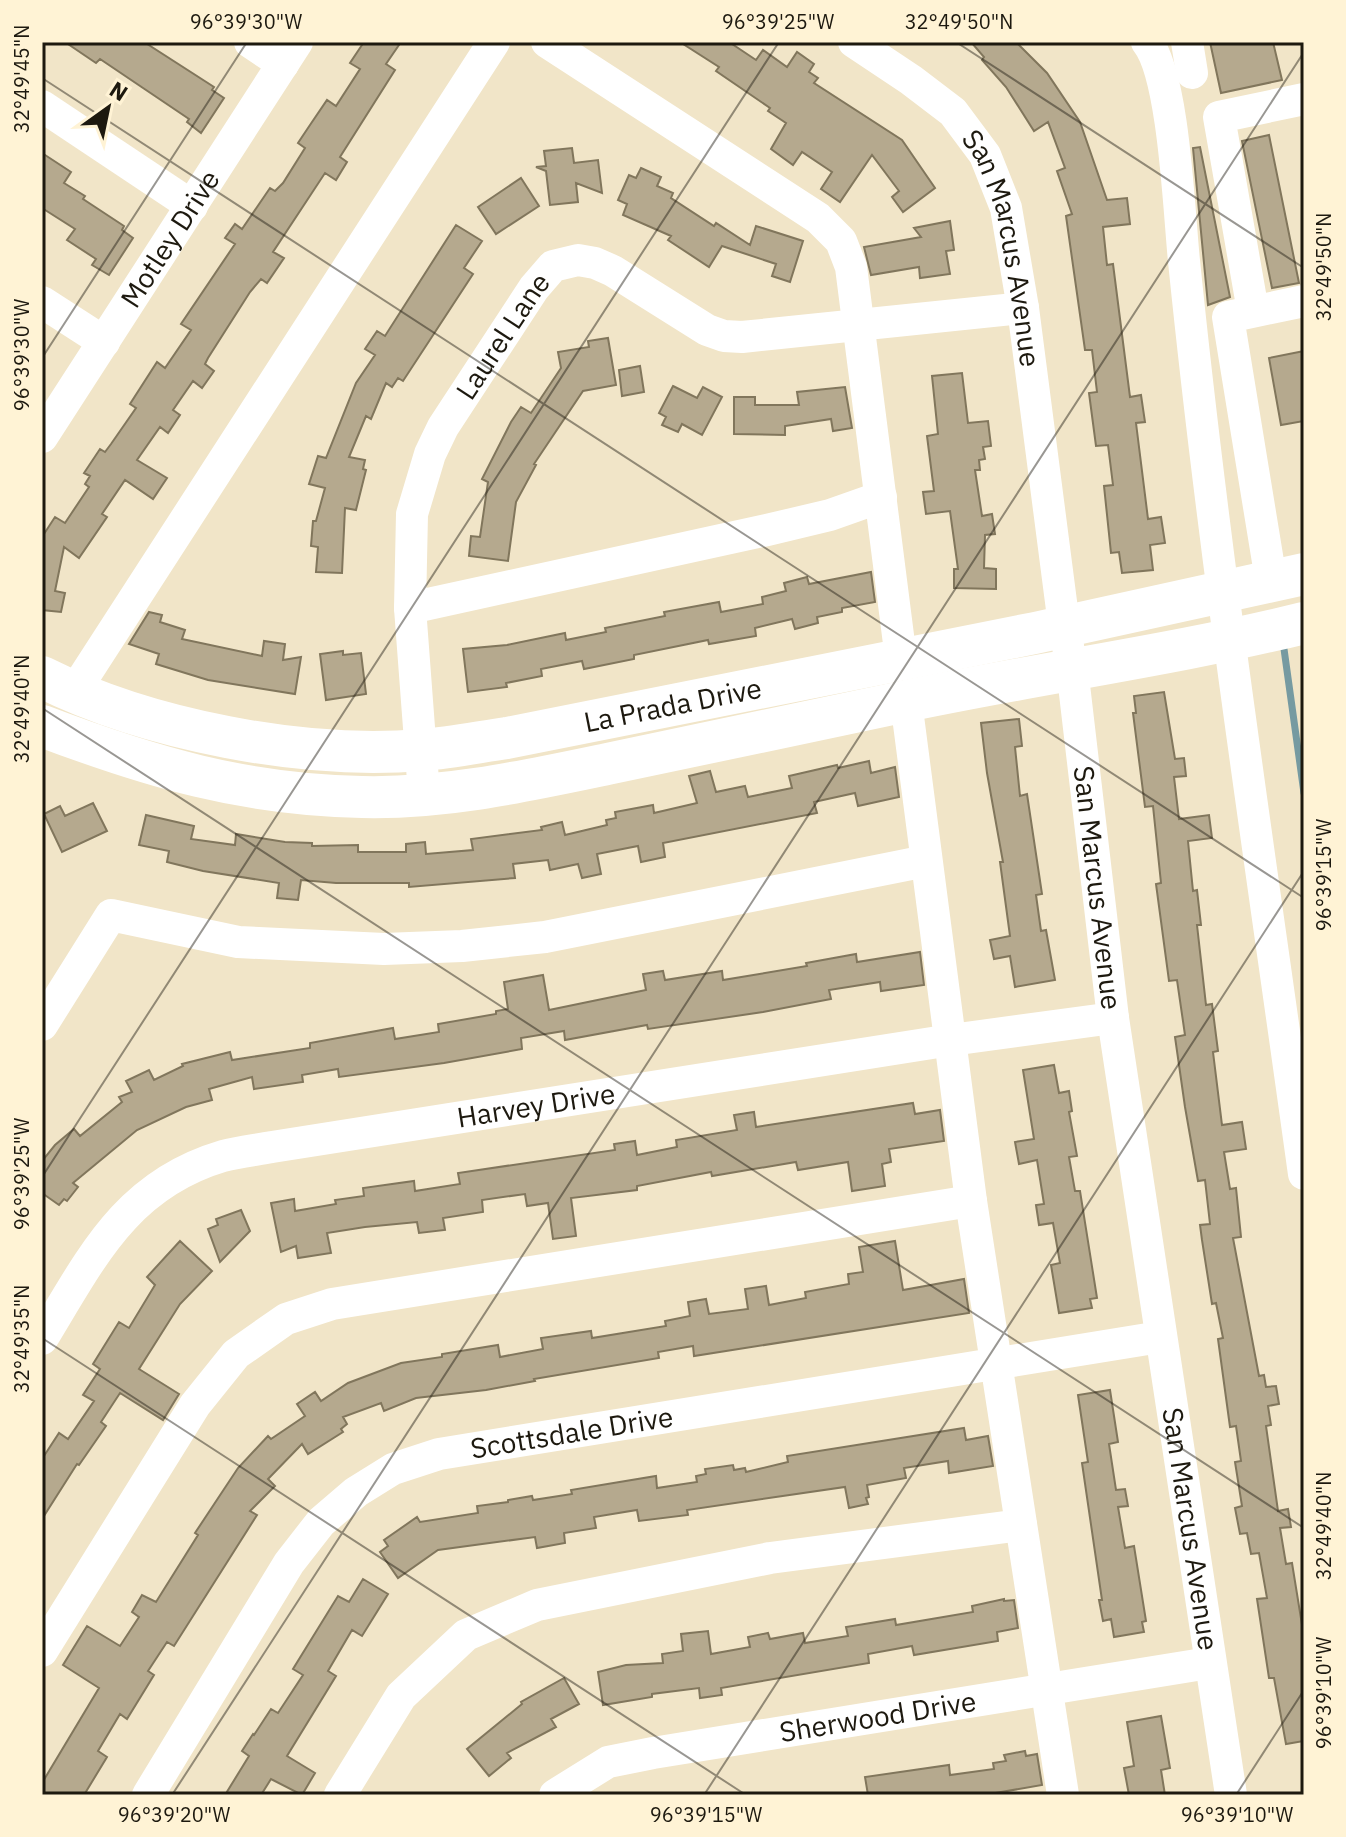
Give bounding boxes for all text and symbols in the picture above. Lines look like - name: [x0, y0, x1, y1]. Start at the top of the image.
- text: 96°39'30"W: [190, 8, 303, 35]
- text: 96°39'25"W: [722, 8, 835, 35]
- text: 32°49'50"N: [905, 8, 1013, 35]
- text: 32°49'45"N: [8, 25, 35, 133]
- north arrow: [68, 68, 148, 148]
- text: N: [105, 74, 134, 107]
- street label: San Marcus Avenue: [954, 122, 1049, 369]
- street label: Motley Drive: [112, 163, 228, 314]
- text: 32°49'50"N: [1310, 213, 1337, 321]
- street label: Laurel Lane: [447, 264, 558, 406]
- text: 96°39'30"W: [8, 298, 35, 411]
- text: 32°49'40"N: [8, 655, 35, 763]
- street label: La Prada Drive: [581, 669, 765, 740]
- street label: San Marcus Avenue: [1066, 764, 1131, 1012]
- text: 96°39'15"W: [1310, 818, 1337, 931]
- street label: Harvey Drive: [454, 1074, 618, 1136]
- text: 96°39'25"W: [8, 1117, 35, 1230]
- text: 32°49'35"N: [8, 1285, 35, 1393]
- street label: Scottsdale Drive: [468, 1397, 676, 1467]
- street label: San Marcus Avenue: [1154, 1405, 1228, 1653]
- text: 32°49'40"N: [1310, 1472, 1337, 1580]
- text: 96°39'10"W: [1310, 1636, 1337, 1749]
- street label: Sherwood Drive: [777, 1682, 979, 1750]
- text: 96°39'20"W: [118, 1801, 231, 1828]
- text: 96°39'15"W: [650, 1801, 763, 1828]
- text: 96°39'10"W: [1181, 1801, 1294, 1828]

